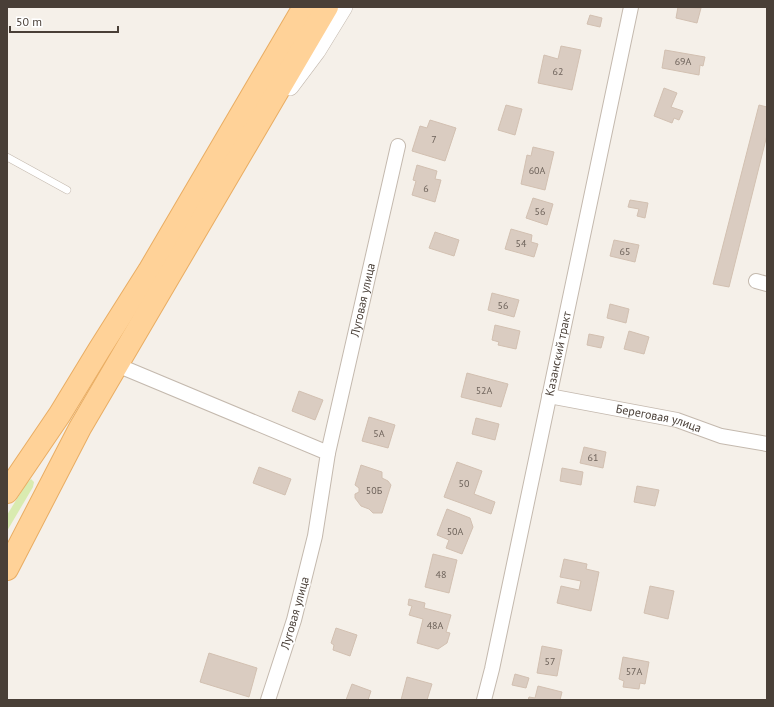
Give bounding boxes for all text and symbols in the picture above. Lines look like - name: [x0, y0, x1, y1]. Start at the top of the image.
- scale bar: [10, 8, 118, 34]
- text: 50 m: [16, 14, 42, 29]
- house number: 69А: [675, 55, 692, 68]
- house number: 62: [553, 65, 563, 78]
- house number: 7: [431, 133, 437, 146]
- house number: 60А: [529, 164, 546, 177]
- house number: 6: [423, 182, 429, 195]
- house number: 56: [535, 205, 545, 218]
- house number: 54: [516, 237, 527, 250]
- house number: 65: [620, 245, 630, 258]
- street label: Луговая улица: [347, 261, 378, 339]
- house number: 56: [498, 299, 508, 312]
- street label: Казанский тракт: [541, 310, 574, 397]
- house number: 52А: [476, 384, 493, 397]
- street label: Береговая улица: [615, 401, 704, 435]
- house number: 5А: [373, 427, 385, 440]
- house number: 61: [588, 451, 598, 464]
- house number: 50: [459, 477, 470, 490]
- house number: 50Б: [366, 484, 383, 497]
- house number: 50А: [447, 525, 464, 538]
- house number: 48: [436, 568, 446, 581]
- street label: Луговая улица: [277, 575, 312, 652]
- house number: 48А: [427, 619, 444, 632]
- house number: 57: [545, 655, 555, 668]
- house number: 57А: [626, 665, 643, 678]

